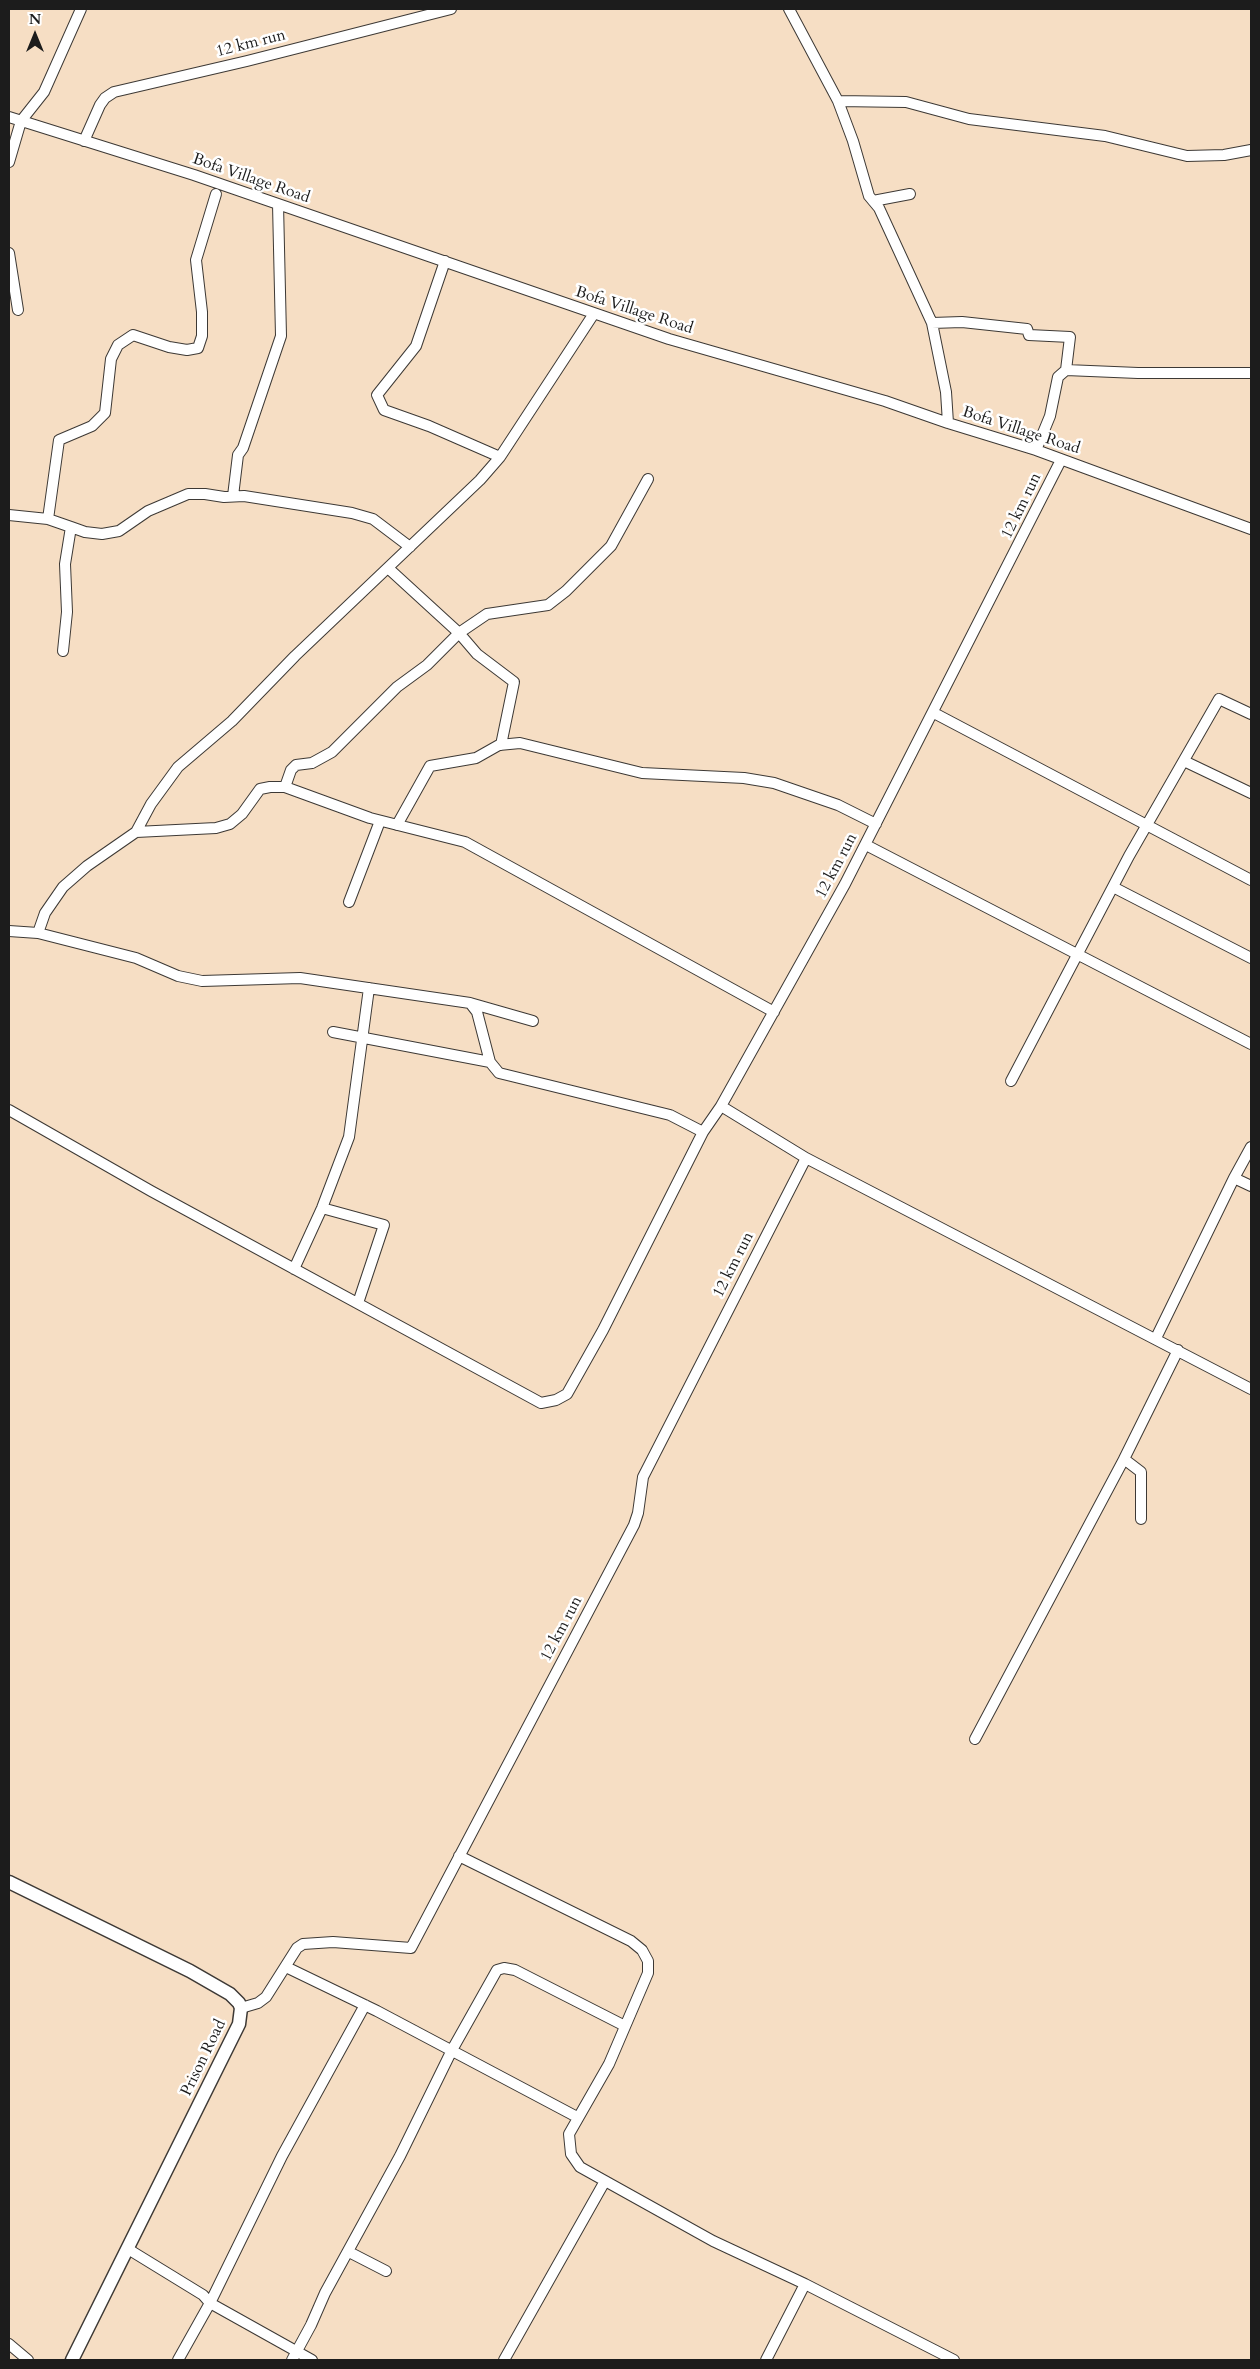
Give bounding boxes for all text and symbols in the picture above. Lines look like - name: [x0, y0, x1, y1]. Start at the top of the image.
- north arrow: [10, 10, 60, 60]
- text: N: [29, 10, 41, 29]
- street label: 12 km run: [214, 26, 288, 62]
- street label: Bofa Village Road: [190, 150, 312, 208]
- street label: Bofa Village Road: [573, 283, 695, 339]
- street label: Bofa Village Road: [960, 403, 1082, 459]
- street label: 12 km run: [998, 470, 1046, 542]
- street label: 12 km run: [812, 830, 862, 902]
- street label: 12 km run: [709, 1229, 759, 1301]
- street label: 12 km run: [537, 1593, 587, 1665]
- street label: Prison Road: [177, 2017, 231, 2099]

